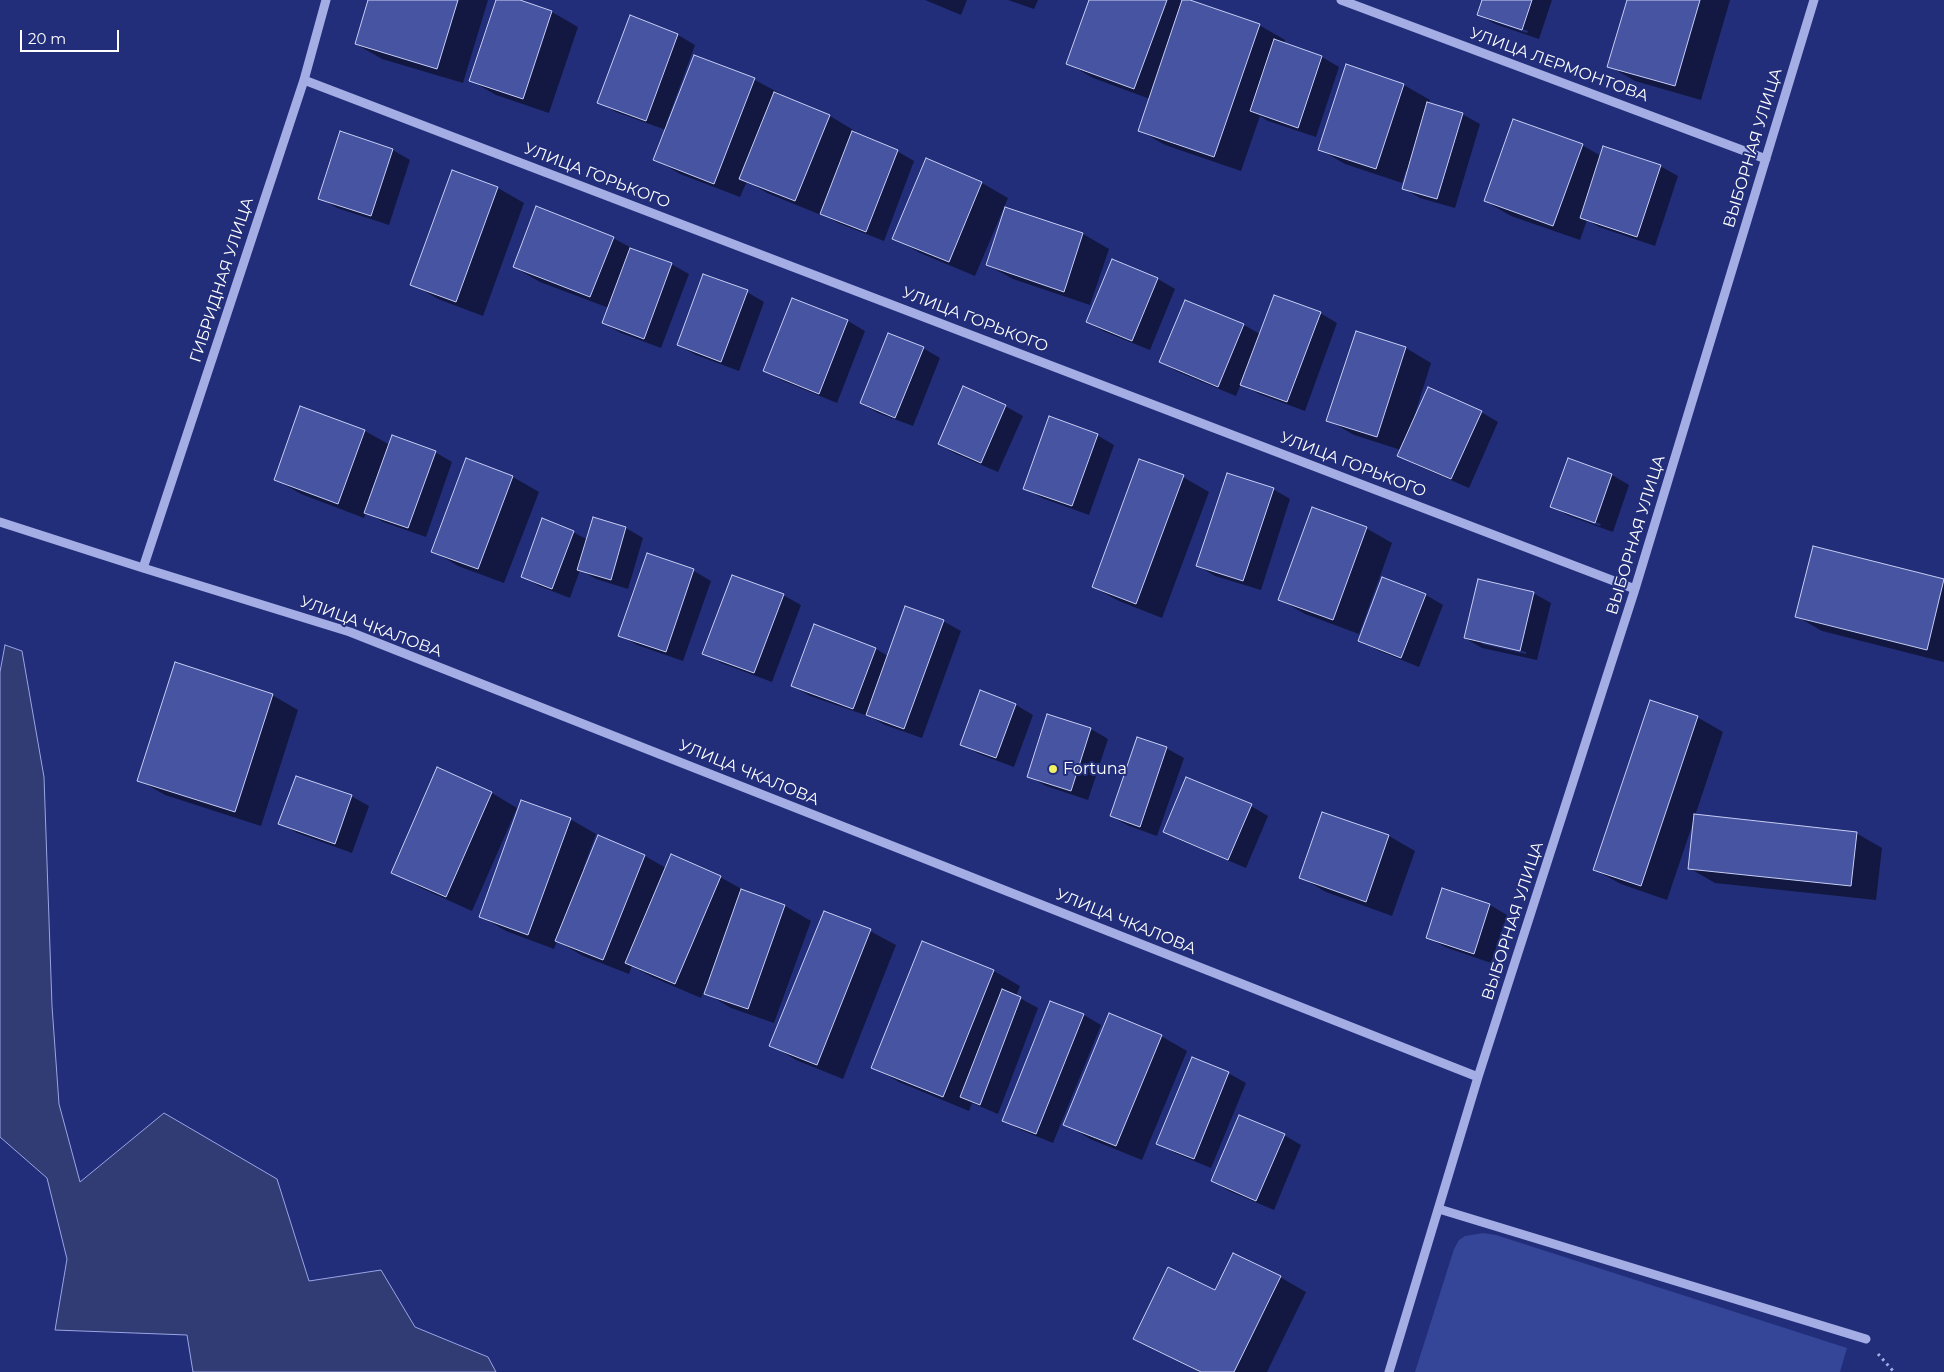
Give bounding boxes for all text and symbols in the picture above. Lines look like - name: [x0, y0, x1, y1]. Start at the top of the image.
- scale bar: [22, 20, 121, 52]
- street label: УЛИЦА ЛЕРМОНТОВА: [1467, 24, 1651, 106]
- text: 20 m: [28, 29, 66, 48]
- street label: ВЫБОРНАЯ УЛИЦА: [1720, 66, 1786, 230]
- street label: УЛИЦА ГОРЬКОГО: [521, 139, 673, 213]
- street label: ГИБРИДНАЯ УЛИЦА: [186, 195, 258, 365]
- street label: УЛИЦА ГОРЬКОГО: [899, 283, 1051, 357]
- street label: УЛИЦА ГОРЬКОГО: [1277, 428, 1429, 502]
- street label: ВЫБОРНАЯ УЛИЦА: [1603, 453, 1669, 617]
- street label: УЛИЦА ЧКАЛОВА: [297, 592, 445, 662]
- street label: УЛИЦА ЧКАЛОВА: [676, 736, 822, 810]
- place label: Fortuna: [1063, 759, 1127, 779]
- marker: Fortuna: [1047, 763, 1059, 775]
- street label: ВЫБОРНАЯ УЛИЦА: [1478, 839, 1548, 1003]
- street label: УЛИЦА ЧКАЛОВА: [1053, 885, 1199, 959]

